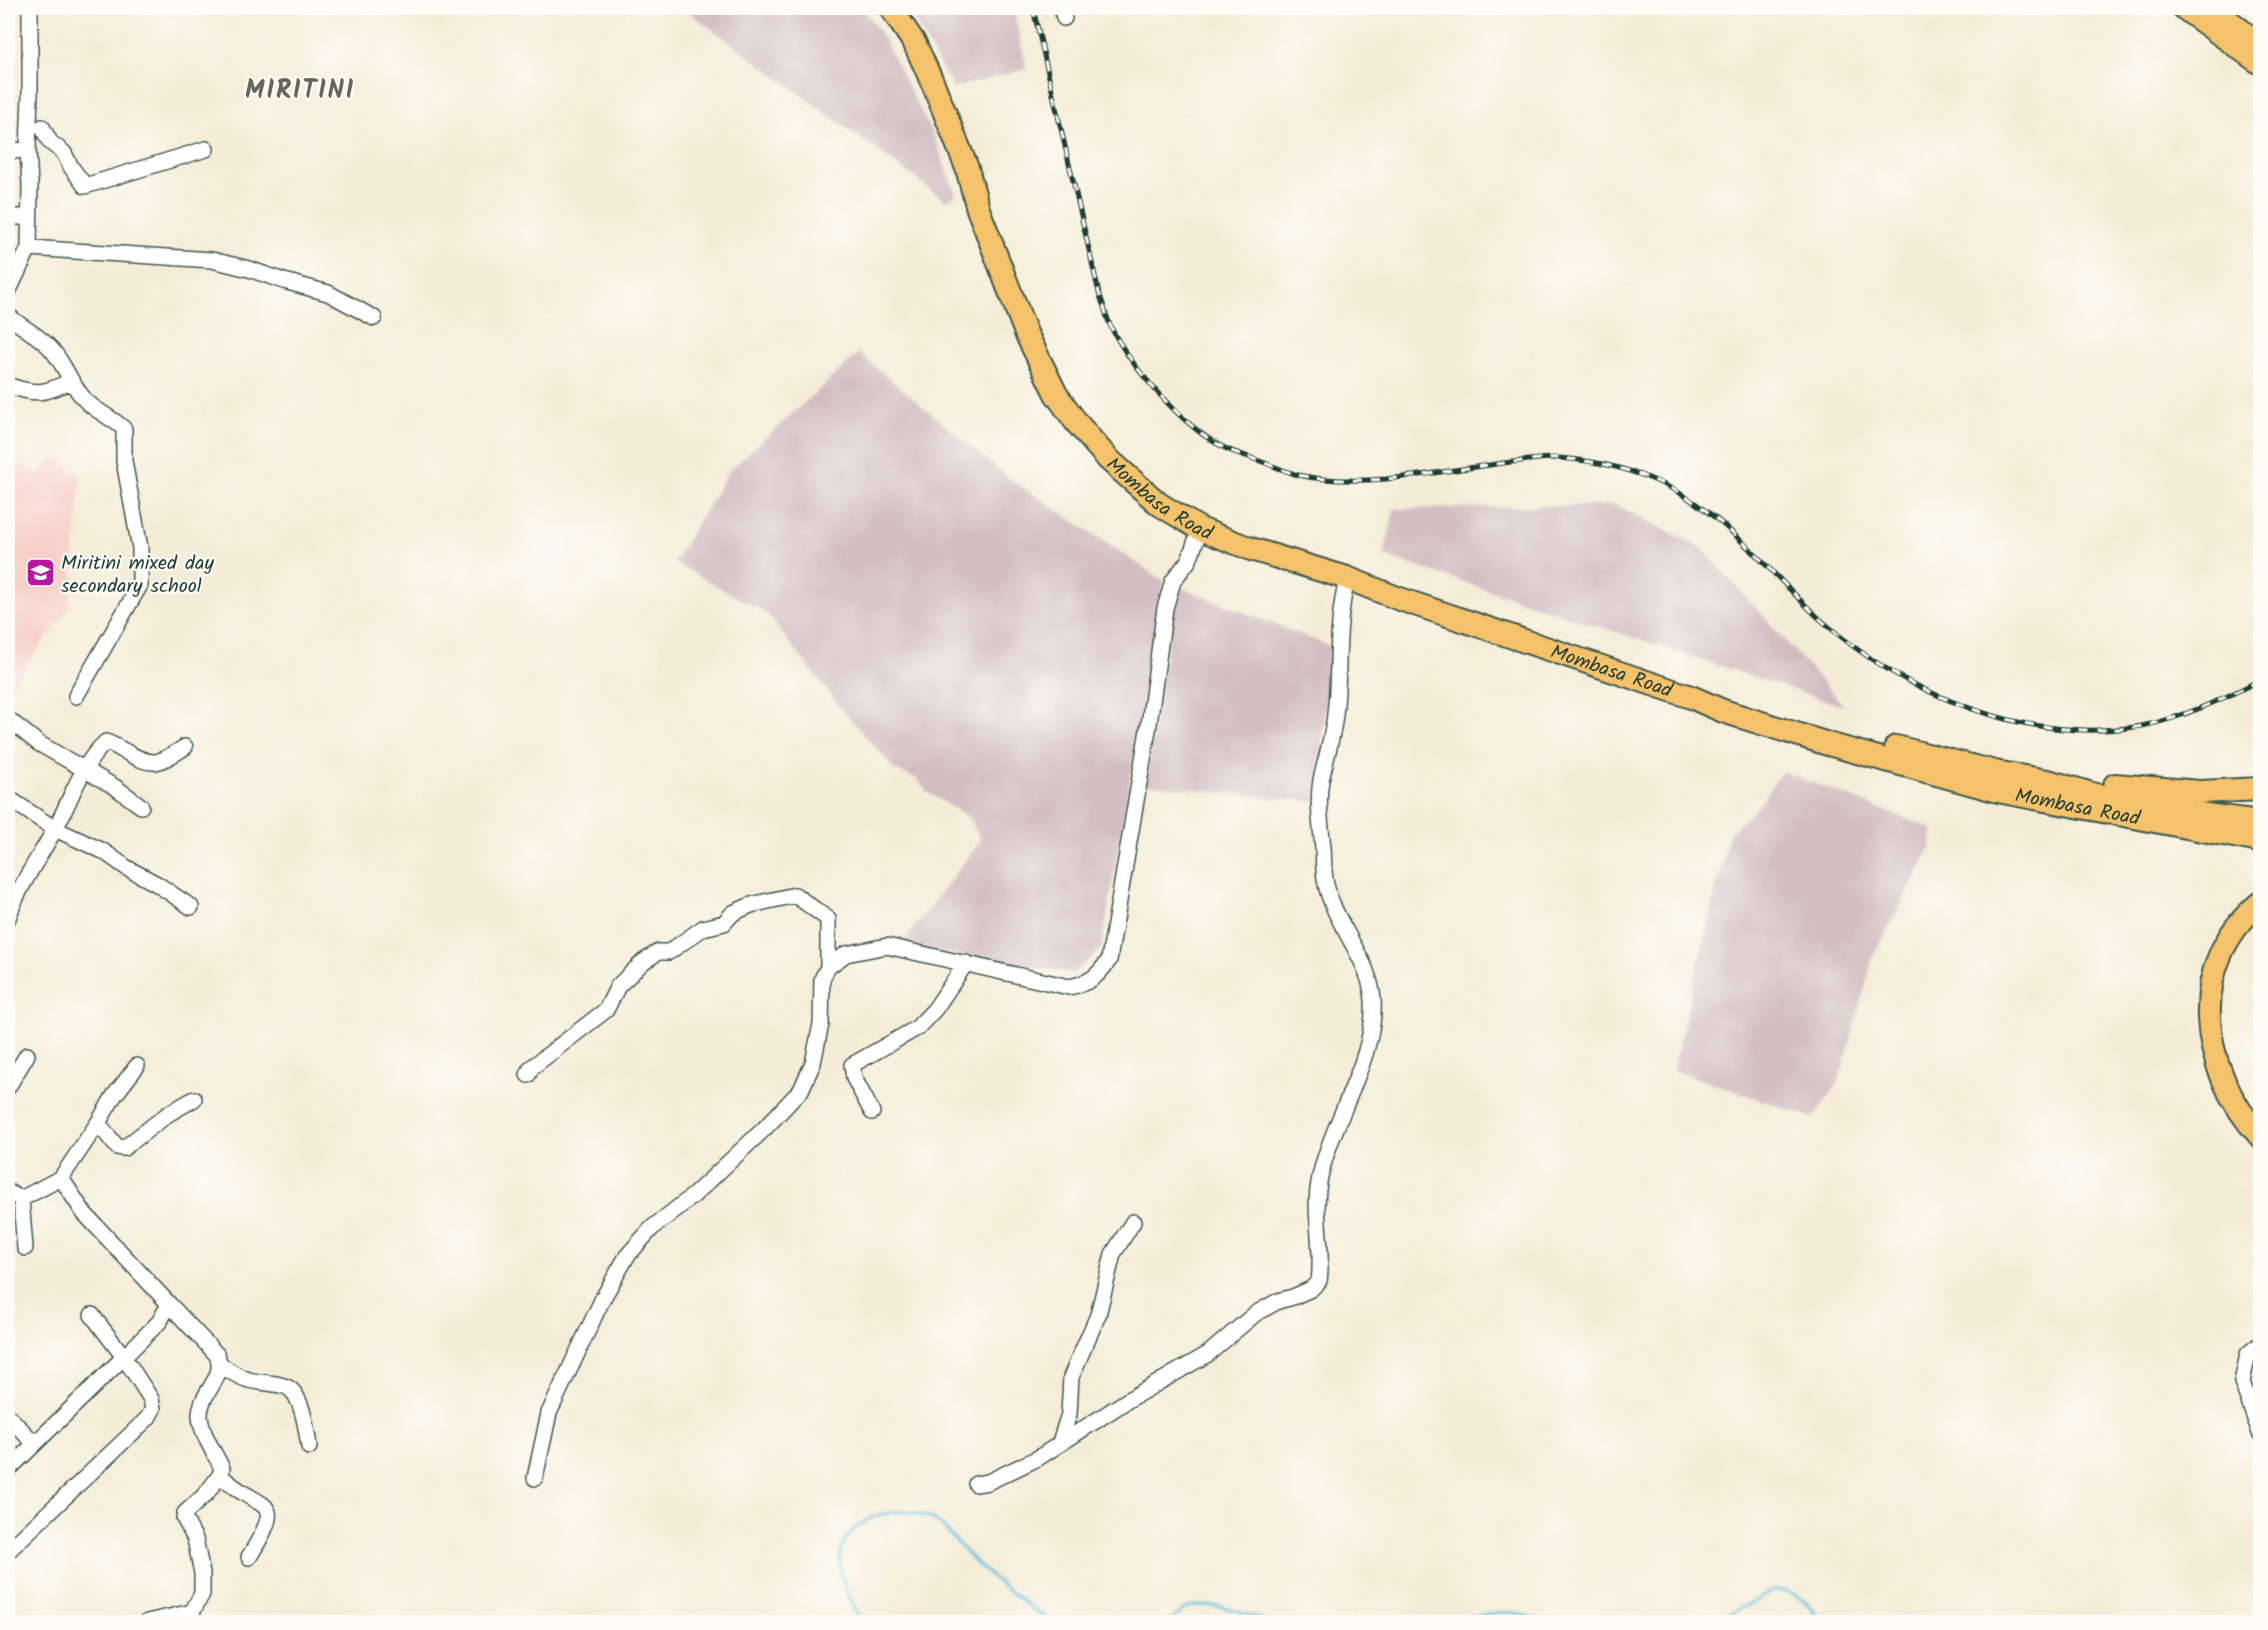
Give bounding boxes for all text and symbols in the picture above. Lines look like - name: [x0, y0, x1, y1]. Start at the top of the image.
- district label: MIRITINI: [245, 70, 355, 112]
- street label: Mombasa Road: [1098, 450, 1218, 551]
- place label: Miritini mixed day secondary school: [61, 548, 214, 603]
- school or university icon: Miritini mixed day secondary school: [24, 557, 56, 589]
- street label: Mombasa Road: [1546, 637, 1677, 708]
- street label: Mombasa Road: [2012, 781, 2143, 836]

